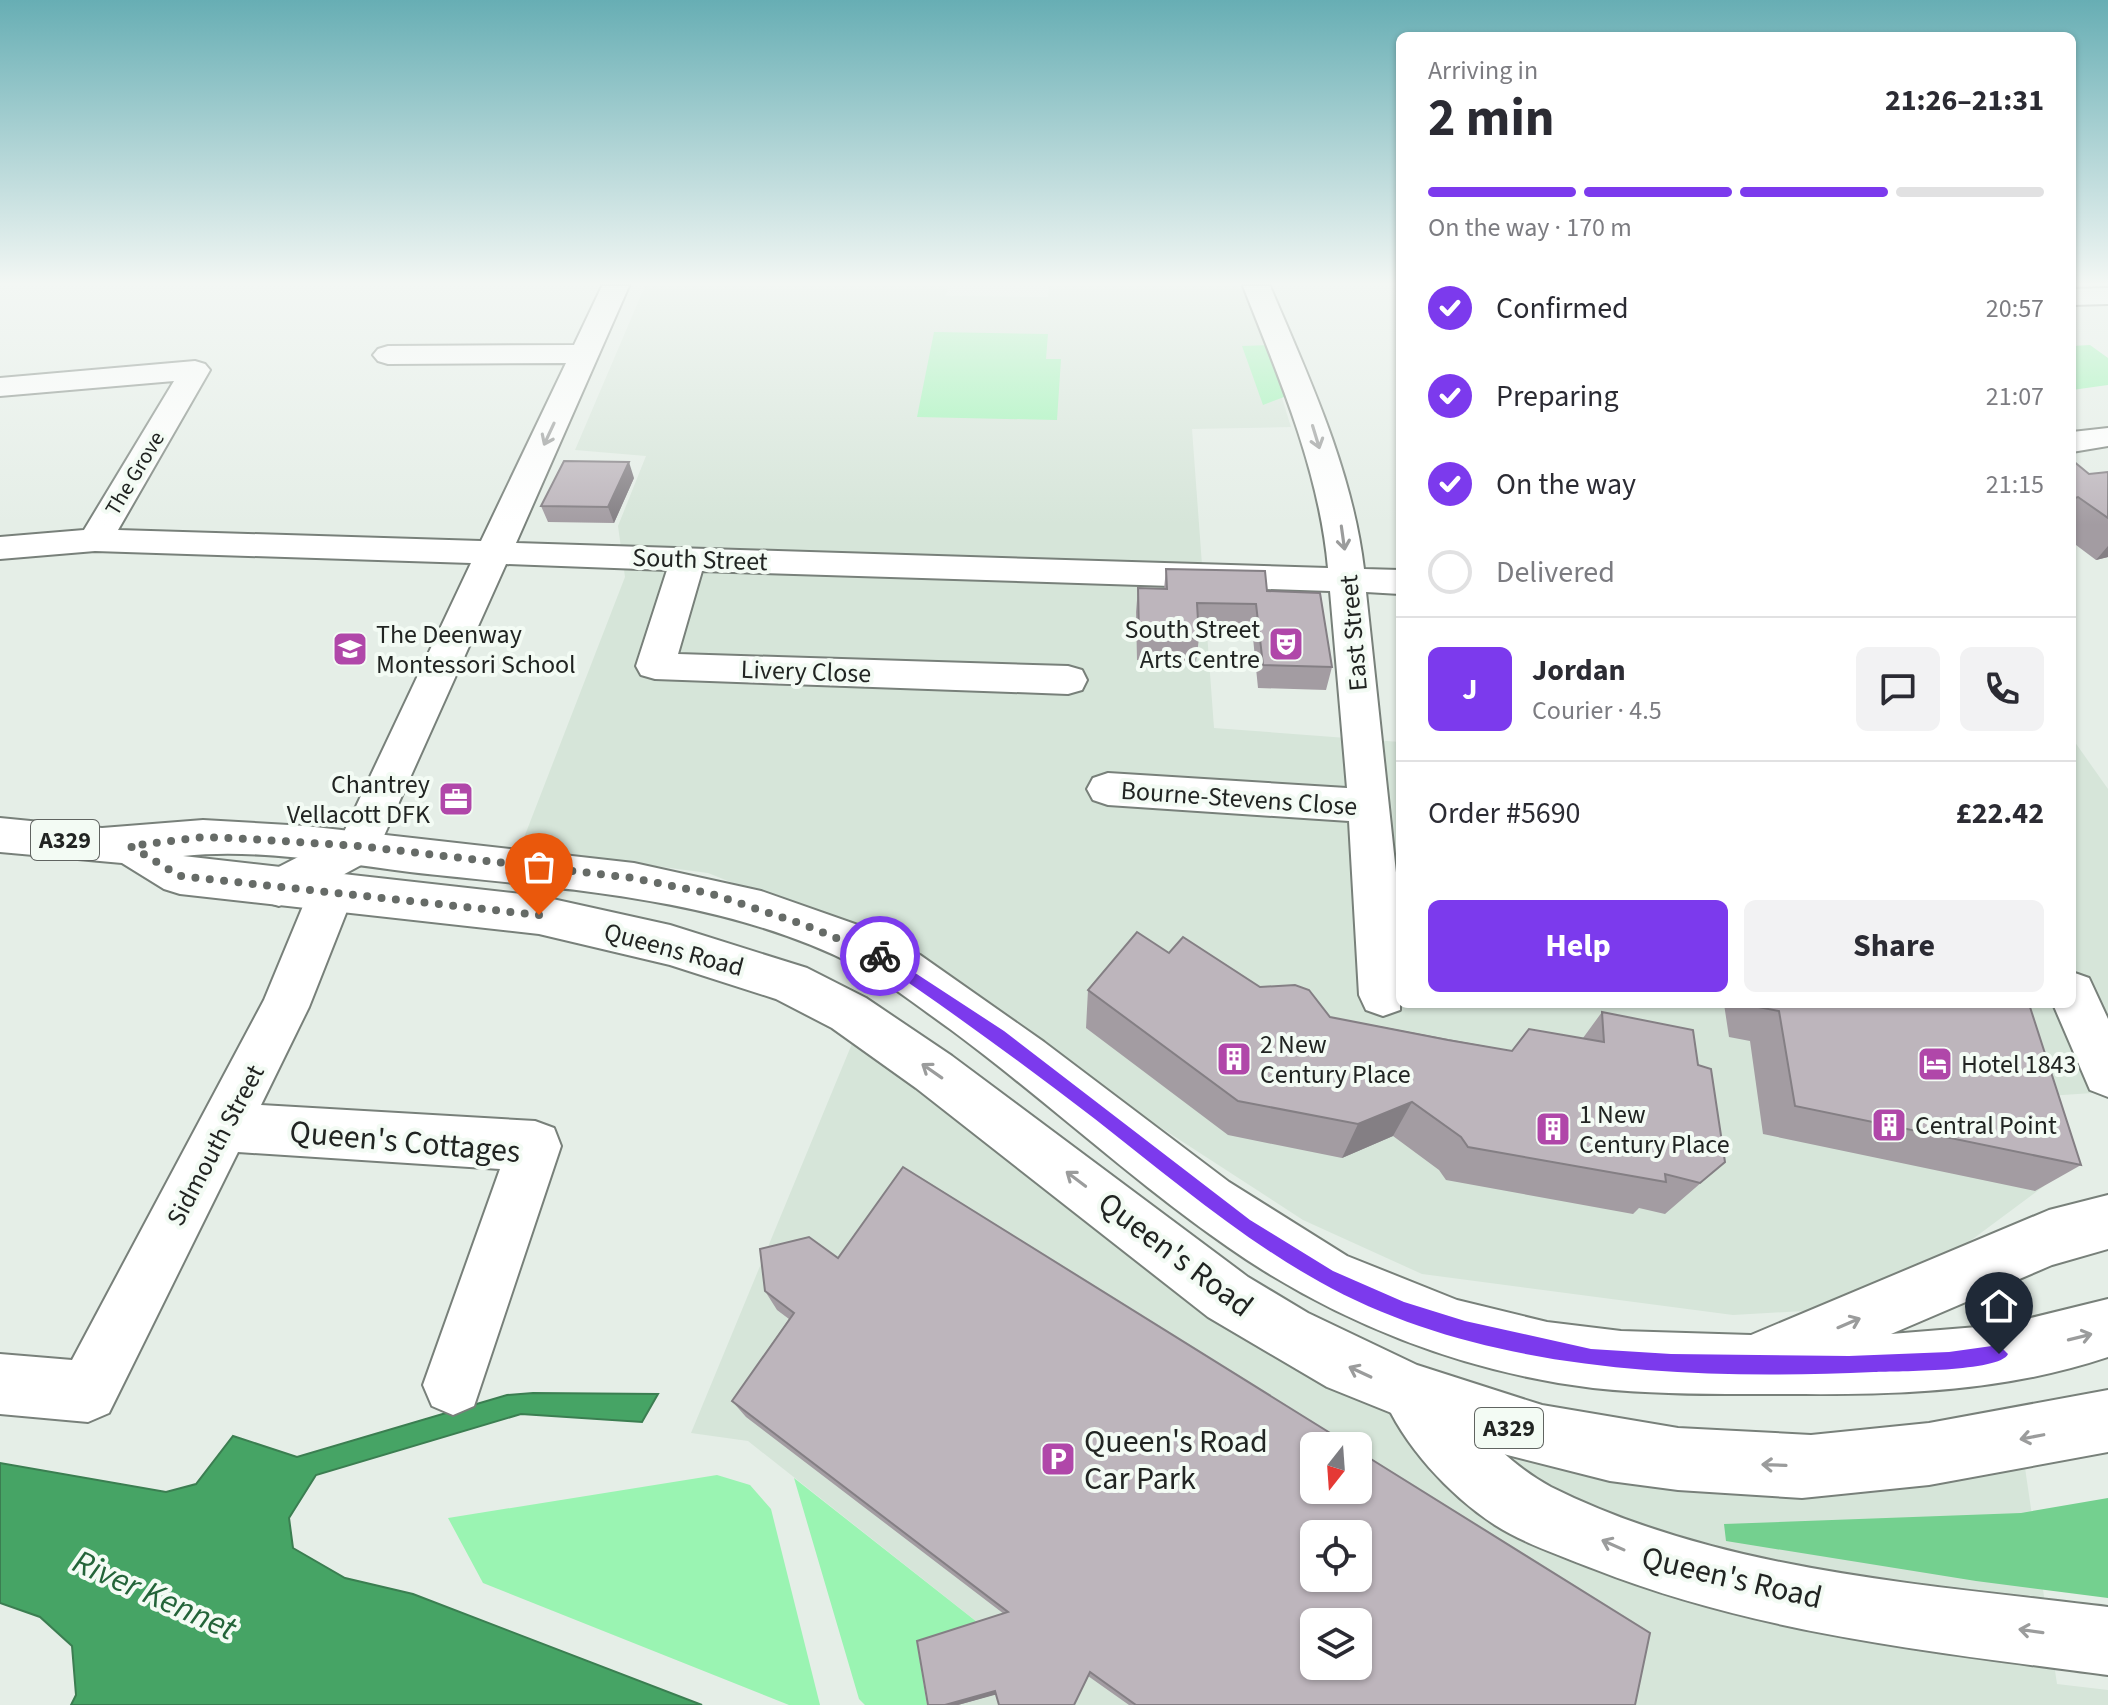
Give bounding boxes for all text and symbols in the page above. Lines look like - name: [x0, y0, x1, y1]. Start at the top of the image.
- text: Arriving in: [1428, 52, 1538, 89]
- text: 21:26–21:31: [1885, 79, 2044, 122]
- text: 2 min: [1428, 82, 1555, 156]
- text: On the way · 170 m: [1428, 209, 1632, 246]
- icon: check: [1428, 286, 1472, 330]
- text: Confirmed: [1496, 287, 1629, 330]
- text: 20:57: [1986, 290, 2044, 327]
- icon: check: [1428, 374, 1472, 418]
- text: Preparing: [1496, 375, 1619, 418]
- text: 21:07: [1986, 378, 2044, 415]
- one-way arrow: [540, 421, 555, 445]
- one-way arrow: [1309, 423, 1324, 449]
- street label: The Grove: [97, 425, 173, 522]
- icon: check: [1428, 462, 1472, 506]
- text: On the way: [1496, 463, 1636, 506]
- text: 21:15: [1986, 466, 2044, 503]
- one-way arrow: [1336, 525, 1351, 551]
- street label: South Street: [632, 539, 768, 580]
- text: Delivered: [1496, 551, 1615, 594]
- street label: East Street: [1330, 573, 1377, 693]
- place label: South Street Arts Centre: [1125, 611, 1260, 678]
- place label: The Deenway Montessori School: [376, 616, 576, 683]
- theatre icon: South Street Arts Centre: [1267, 625, 1305, 663]
- school or university icon: The Deenway Montessori School: [331, 630, 369, 668]
- button: chat: [1856, 647, 1940, 731]
- button: phone: [1960, 647, 2044, 731]
- text: Jordan: [1532, 649, 1626, 692]
- street label: Livery Close: [740, 651, 872, 692]
- text: J: [1462, 668, 1478, 711]
- text: Courier · 4.5: [1532, 692, 1662, 729]
- place label: Chantrey Vellacott DFK: [287, 766, 430, 833]
- street label: Bourne-Stevens Close: [1120, 772, 1358, 825]
- office icon: Chantrey Vellacott DFK: [437, 780, 475, 818]
- text: Order #5690: [1428, 792, 1581, 835]
- text: £22.42: [1956, 792, 2044, 835]
- road number: A329: [31, 820, 99, 860]
- pin: [505, 833, 573, 915]
- icon: bag: [517, 845, 561, 889]
- button: Help: [1428, 900, 1728, 992]
- button: Share: [1744, 900, 2044, 992]
- street label: Queens Road: [600, 913, 748, 986]
- courier: [840, 916, 920, 996]
- icon: bike: [858, 934, 902, 978]
- place label: 2 New Century Place: [1260, 1026, 1411, 1093]
- building icon: 2 New Century Place: [1215, 1040, 1253, 1078]
- hotel icon: Hotel 1843: [1916, 1045, 1954, 1083]
- place label: Hotel 1843: [1961, 1046, 2076, 1083]
- street label: Sidmouth Street: [157, 1058, 274, 1232]
- one-way arrow: [921, 1063, 943, 1079]
- place label: 1 New Century Place: [1579, 1096, 1730, 1163]
- building icon: Central Point: [1870, 1106, 1908, 1144]
- place label: Central Point: [1915, 1107, 2057, 1144]
- street label: Queen's Cottages: [288, 1109, 522, 1175]
- building icon: 1 New Century Place: [1534, 1110, 1572, 1148]
- one-way arrow: [1066, 1170, 1087, 1187]
- street label: Queen's Road: [1088, 1181, 1263, 1328]
- pin: [1965, 1272, 2033, 1354]
- icon: home: [1977, 1284, 2021, 1328]
- one-way arrow: [1837, 1314, 1861, 1329]
- one-way arrow: [2066, 1329, 2092, 1344]
- one-way arrow: [1348, 1364, 1372, 1379]
- road number: A329: [1475, 1408, 1543, 1448]
- place label: Queen's Road Car Park: [1084, 1419, 1268, 1502]
- one-way arrow: [2019, 1430, 2045, 1445]
- north arrow: [1300, 1432, 1372, 1504]
- map controls: [1300, 1432, 1372, 1680]
- parking icon: Queen's Road Car Park: [1039, 1440, 1077, 1478]
- one-way arrow: [1761, 1457, 1788, 1473]
- button: locate: [1300, 1520, 1372, 1592]
- street label: Queen's Road: [1637, 1535, 1826, 1621]
- one-way arrow: [1601, 1537, 1625, 1552]
- water label: River Kennet: [65, 1538, 245, 1654]
- button: layers: [1300, 1608, 1372, 1680]
- one-way arrow: [2019, 1623, 2044, 1638]

